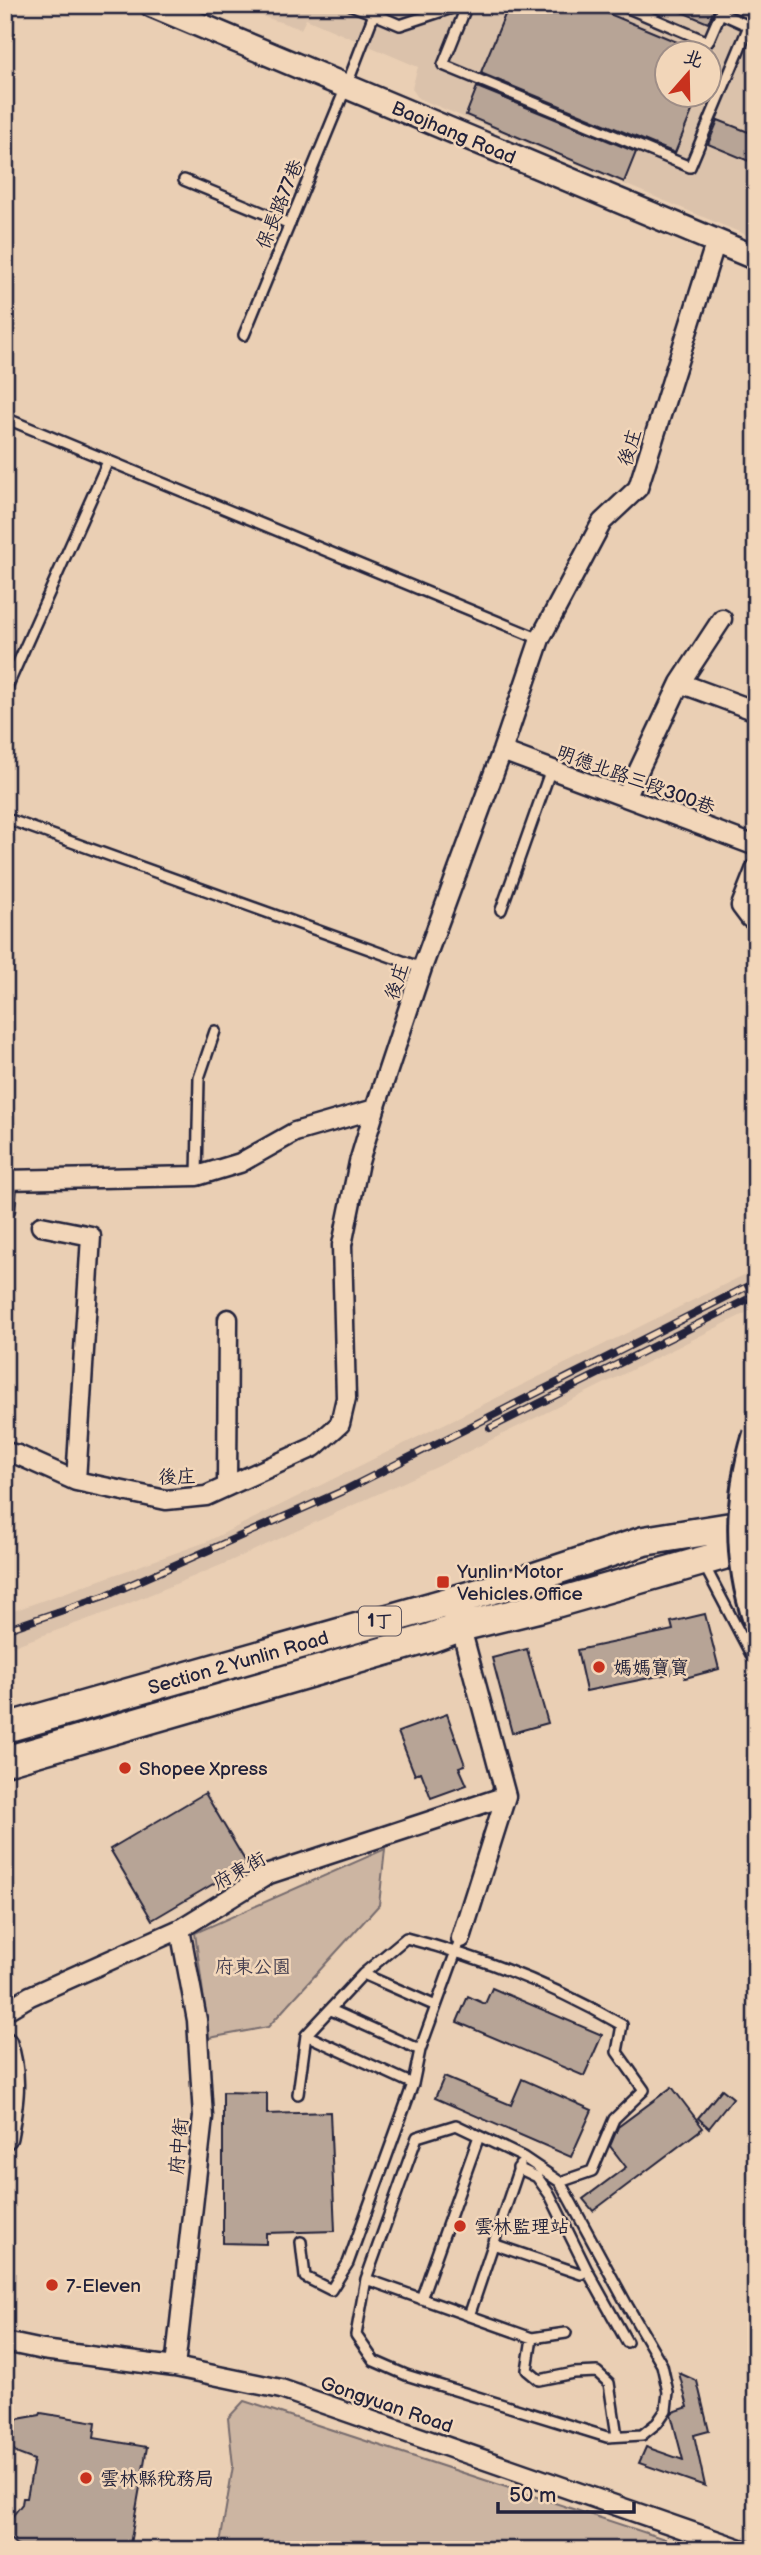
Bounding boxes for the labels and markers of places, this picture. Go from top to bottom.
place label: Yunlin Motor Vehicles Office [456,1561,583,1606]
marker: Yunlin Motor Vehicles Office [435,1574,451,1590]
place label: 媽媽寶寶 [613,1657,689,1680]
marker: 媽媽寶寶 [591,1659,607,1675]
place label: Shopee Xpress [139,1758,268,1781]
marker: Shopee Xpress [117,1760,133,1776]
place label: 雲林監理站 [474,2216,569,2239]
marker: 雲林監理站 [452,2218,468,2234]
place label: 7-Eleven [66,2275,141,2298]
marker: 7-Eleven [44,2277,60,2293]
place label: 雲林縣稅務局 [100,2468,214,2491]
marker: 雲林縣稅務局 [78,2470,94,2486]

